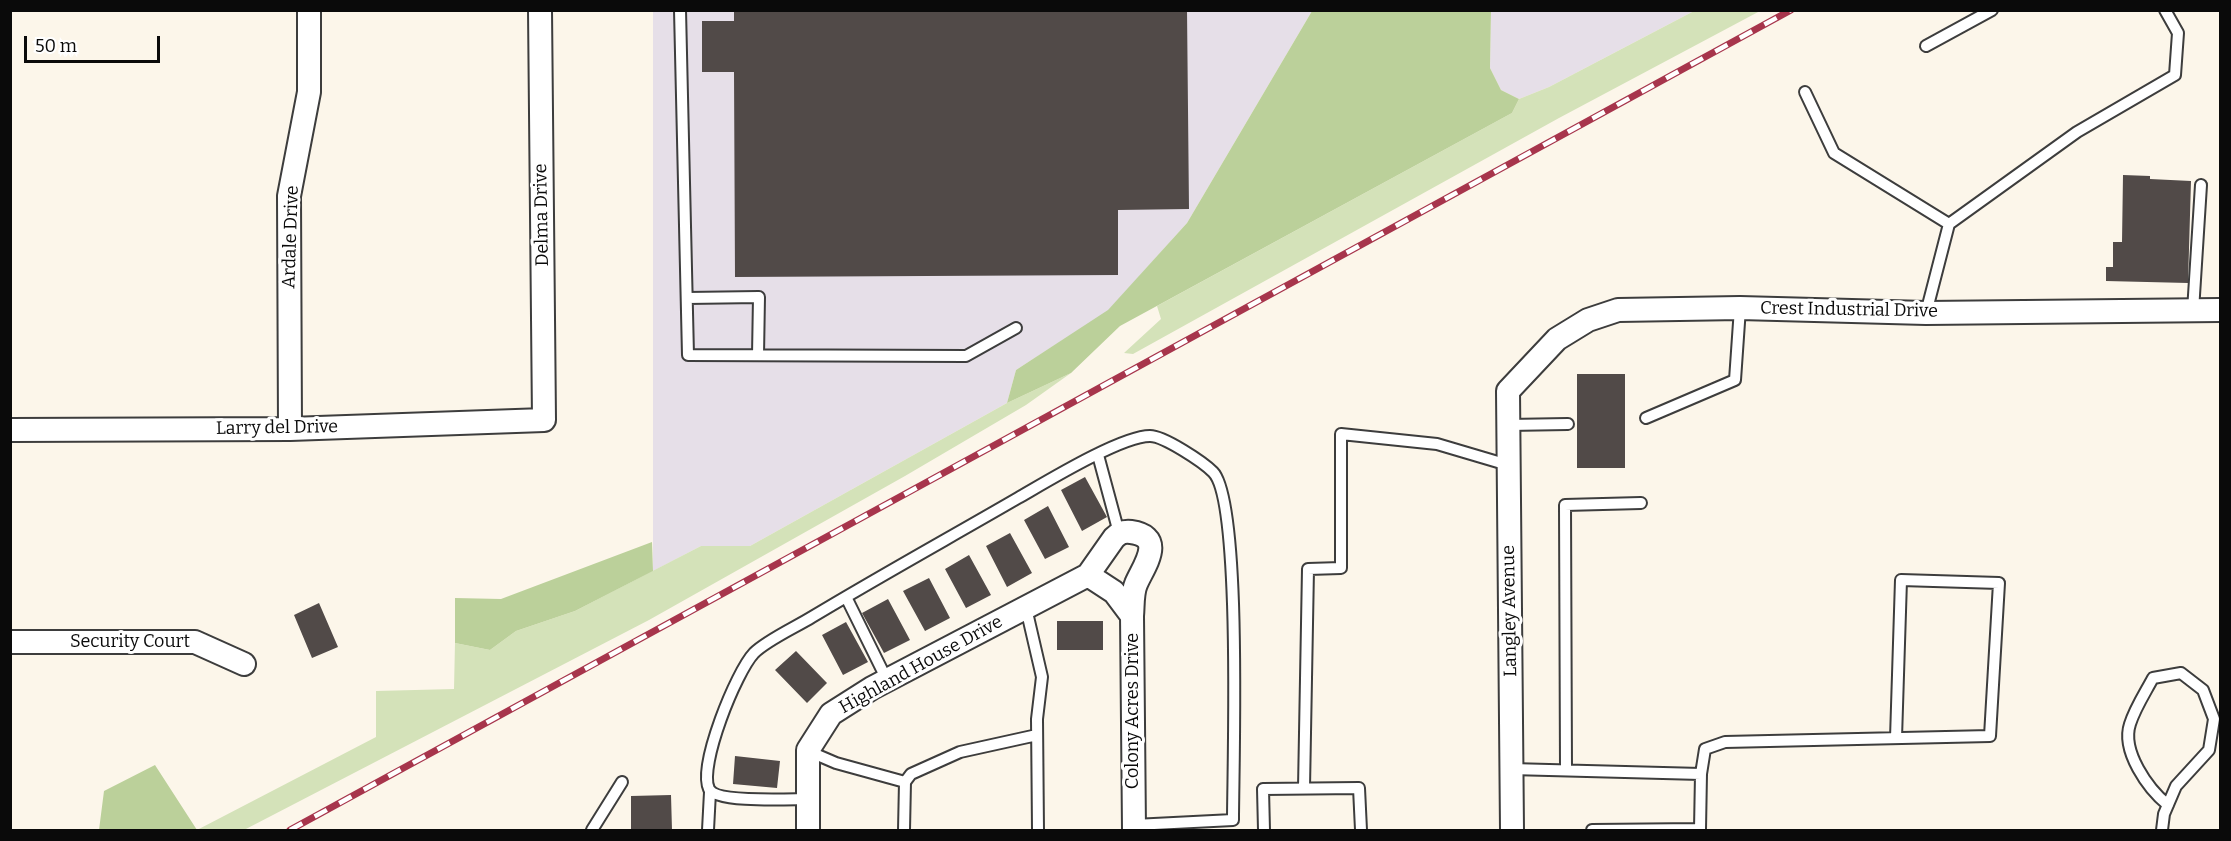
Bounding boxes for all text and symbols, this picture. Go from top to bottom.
scale bar [27,24,164,62]
text: 50 m [35,35,77,57]
street label: Delma Drive [530,163,554,267]
street label: Ardale Drive [278,185,304,289]
street label: Crest Industrial Drive [1760,298,1938,322]
street label: Larry del Drive [216,416,338,440]
street label: Langley Avenue [1498,545,1522,677]
street label: Highland House Drive [836,611,1006,719]
street label: Security Court [70,631,190,653]
street label: Colony Acres Drive [1122,633,1144,789]

